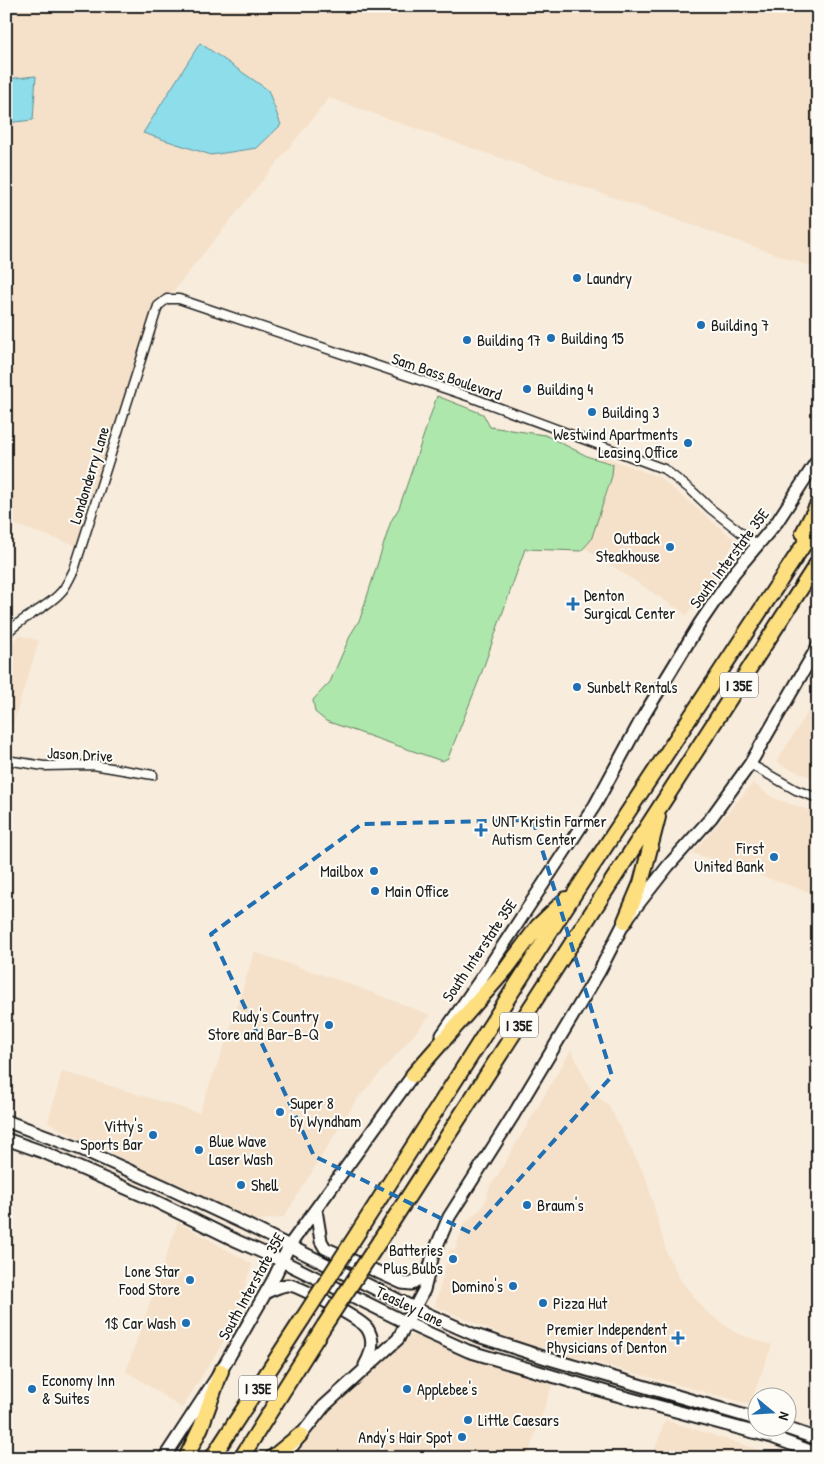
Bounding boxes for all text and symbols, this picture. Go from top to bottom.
place label: Laundry [587,267,632,289]
marker: Laundry [571,272,583,284]
place label: Building 7 [711,314,769,336]
marker: Building 7 [695,319,707,331]
place label: Building 15 [561,327,624,349]
place label: Building 17 [477,329,541,351]
marker: Building 15 [545,332,557,344]
marker: Building 17 [461,334,473,346]
street label: Sam Bass Boulevard [389,347,505,405]
place label: Building 4 [537,378,593,400]
marker: Building 4 [521,383,533,395]
place label: Building 3 [602,401,659,423]
marker: Building 3 [586,406,598,418]
street label: Londonderry Lane [64,423,114,526]
place label: Westwind Apartments Leasing Office [553,423,679,463]
marker: Westwind Apartments Leasing Office [682,437,694,449]
street label: South Interstate 35E [684,504,774,612]
place label: Outback Steakhouse [596,527,661,567]
marker: Outback Steakhouse [664,541,676,553]
place label: Denton Surgical Center [584,584,675,624]
marker: Denton Surgical Center [566,597,580,611]
road number: I 35E [720,672,758,698]
place label: Sunbelt Rentals [587,676,677,698]
marker: Sunbelt Rentals [571,681,583,693]
street label: Jason Drive [47,741,114,767]
place label: UNT Kristin Farmer Autism Center [492,810,607,850]
marker: UNT Kristin Farmer Autism Center [474,823,488,837]
place label: First United Bank [694,837,764,877]
marker: First United Bank [768,851,780,863]
place label: Mailbox [320,860,364,882]
marker: Mailbox [368,865,380,877]
place label: Main Office [385,880,449,902]
marker: Main Office [369,885,381,897]
street label: South Interstate 35E [436,894,522,1006]
place label: Rudy's Country Store and Bar-B-Q [208,1005,319,1045]
road number: I 35E [500,1012,538,1038]
marker: Rudy's Country Store and Bar-B-Q [323,1019,335,1031]
place label: Super 8 by Wyndham [290,1092,361,1132]
marker: Super 8 by Wyndham [274,1106,286,1118]
place label: Vitty's Sports Bar [80,1115,143,1155]
marker: Vitty's Sports Bar [147,1129,159,1141]
place label: Blue Wave Laser Wash [209,1130,273,1170]
marker: Blue Wave Laser Wash [193,1144,205,1156]
place label: Shell [251,1174,278,1196]
marker: Shell [235,1179,247,1191]
place label: Braum's [537,1194,584,1216]
marker: Braum's [521,1199,533,1211]
street label: South Interstate 35E [212,1228,290,1344]
place label: Batteries Plus Bulbs [383,1239,443,1279]
marker: Batteries Plus Bulbs [447,1253,459,1265]
place label: Lone Star Food Store [118,1260,181,1300]
marker: Lone Star Food Store [184,1274,196,1286]
place label: Domino's [452,1275,503,1297]
street label: Teasley Lane [372,1280,448,1332]
marker: Domino's [507,1280,519,1292]
place label: Pizza Hut [553,1292,608,1314]
marker: Pizza Hut [537,1297,549,1309]
place label: 1$ Car Wash [105,1312,176,1334]
marker: 1$ Car Wash [180,1317,192,1329]
place label: Premier Independent Physicians of Denton [547,1318,667,1358]
marker: Premier Independent Physicians of Denton [671,1331,685,1345]
place label: Economy Inn & Suites [42,1369,115,1409]
road number: I 35E [239,1376,277,1400]
place label: Applebee's [417,1378,477,1400]
marker: Economy Inn & Suites [26,1383,38,1395]
marker: Applebee's [401,1383,413,1395]
north arrow [746,1386,796,1436]
place label: Little Caesars [478,1409,559,1431]
text: N [774,1410,795,1423]
marker: Little Caesars [462,1414,474,1426]
place label: Andy's Hair Spot [358,1426,452,1448]
marker: Andy's Hair Spot [456,1431,468,1443]

